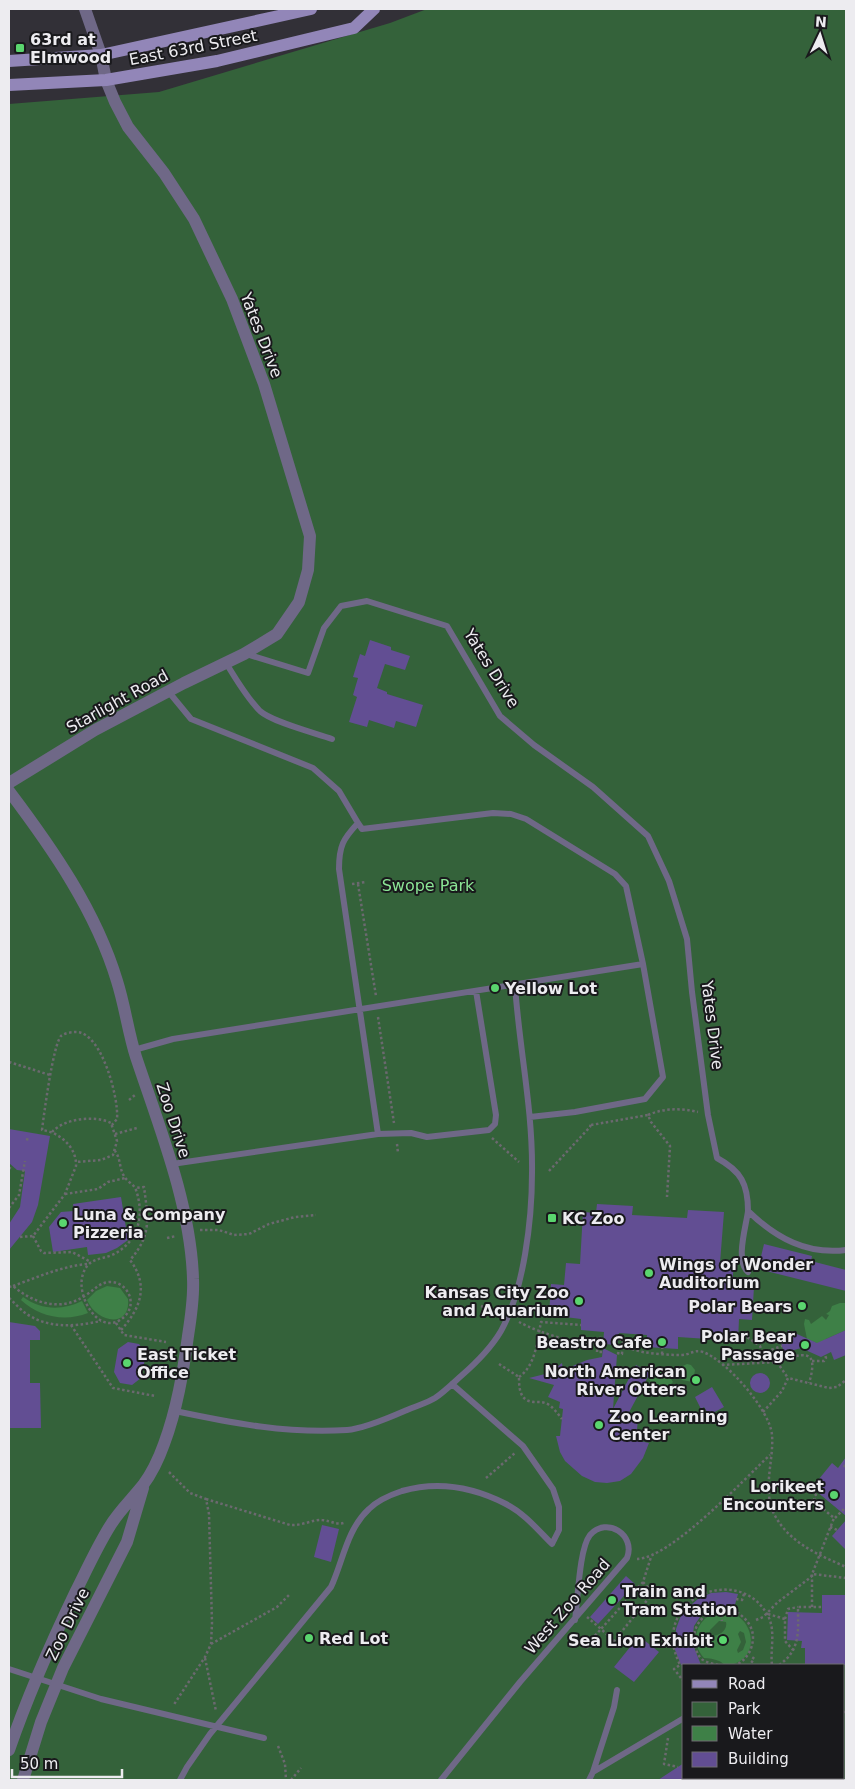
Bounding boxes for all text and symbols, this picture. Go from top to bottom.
north arrow [795,10,845,60]
text: N [815,14,827,30]
street label: East 63rd Street [127,26,259,69]
place label: 63rd at Elmwood [30,30,111,67]
marker: 63rd at Elmwood [14,42,26,54]
street label: Yates Drive [236,289,286,380]
street label: Yates Drive [459,624,523,711]
street label: Starlight Road [63,666,171,737]
park label: Swope Park [382,876,475,895]
street label: Yates Drive [697,978,727,1071]
place label: Yellow Lot [504,979,597,998]
marker: Yellow Lot [489,982,501,994]
street label: Zoo Drive [152,1080,195,1160]
place label: Luna & Company Pizzeria [73,1205,226,1242]
place label: KC Zoo [562,1209,625,1228]
marker: KC Zoo [546,1212,558,1224]
marker: Luna & Company Pizzeria [57,1217,69,1229]
place label: Wings of Wonder Auditorium [659,1255,813,1292]
marker: Wings of Wonder Auditorium [643,1267,655,1279]
place label: Kansas City Zoo and Aquarium [425,1283,569,1320]
marker: Kansas City Zoo and Aquarium [573,1295,585,1307]
place label: Polar Bears [688,1297,792,1316]
marker: Polar Bears [796,1300,808,1312]
place label: Polar Bear Passage [701,1327,795,1364]
place label: Beastro Cafe [536,1333,652,1352]
marker: Beastro Cafe [656,1336,668,1348]
marker: Polar Bear Passage [799,1339,811,1351]
place label: East Ticket Office [137,1345,236,1382]
marker: East Ticket Office [121,1357,133,1369]
place label: North American River Otters [544,1362,686,1399]
marker: North American River Otters [690,1374,702,1386]
place label: Zoo Learning Center [609,1407,728,1444]
marker: Zoo Learning Center [593,1419,605,1431]
place label: Lorikeet Encounters [723,1477,824,1514]
marker: Lorikeet Encounters [828,1489,840,1501]
street label: West Zoo Road [521,1555,614,1658]
place label: Train and Tram Station [622,1582,738,1619]
street label: Zoo Drive [42,1585,93,1664]
marker: Train and Tram Station [606,1594,618,1606]
place label: Red Lot [319,1629,388,1648]
place label: Sea Lion Exhibit [568,1631,713,1650]
marker: Red Lot [303,1632,315,1644]
marker: Sea Lion Exhibit [717,1634,729,1646]
legend [682,1664,845,1779]
text: Road [728,1675,766,1693]
text: Park [728,1700,761,1718]
text: Water [728,1725,773,1743]
scale bar [12,1746,122,1778]
text: Building [728,1750,789,1768]
text: 50 m [20,1755,58,1773]

